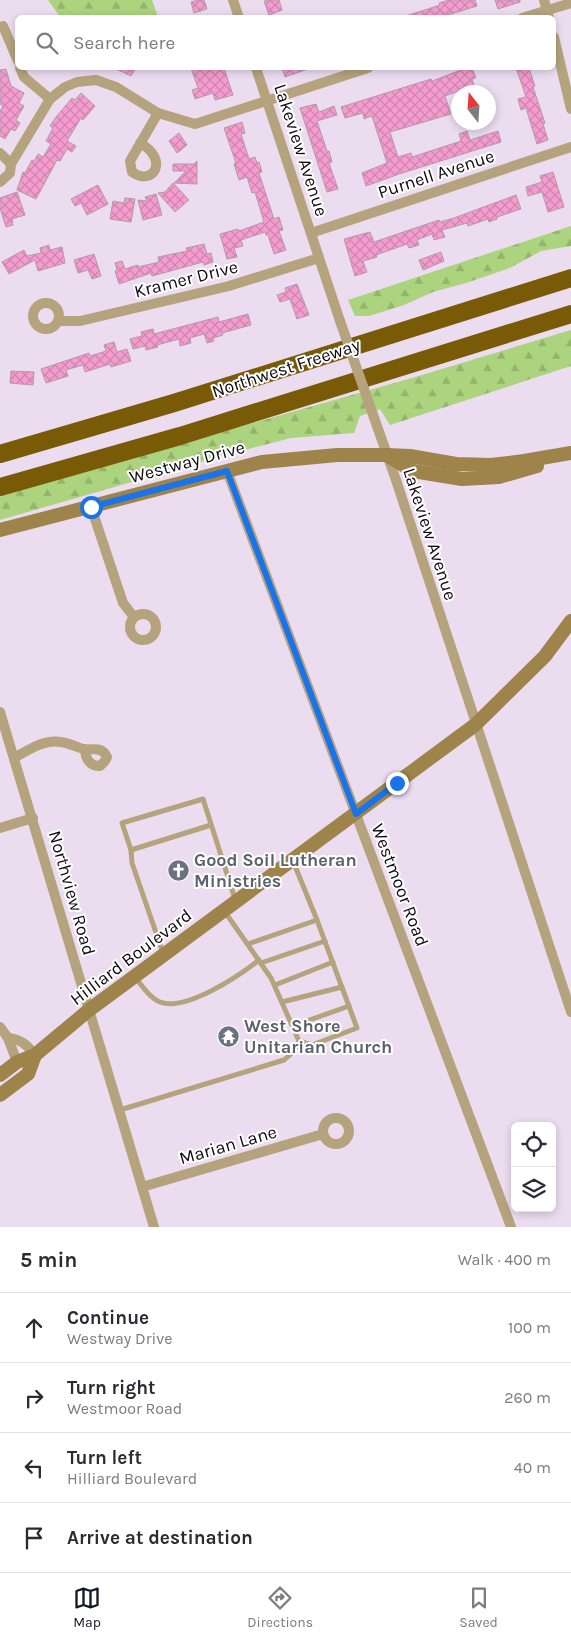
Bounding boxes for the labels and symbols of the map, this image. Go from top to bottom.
street label: Lakeview Avenue [269,81,333,219]
north arrow [451,85,496,130]
street label: Purnell Avenue [375,145,497,203]
street label: Kramer Drive [132,255,240,303]
street label: Northwest Freeway [209,333,364,402]
street label: Westway Drive [127,436,247,488]
street label: Lakeview Avenue [398,465,462,603]
route start [80,496,103,519]
route end [386,772,409,795]
street label: Westmoor Road [366,821,434,949]
street label: Northview Road [44,828,100,958]
place label: Good Soil Lutheran Ministries [194,849,357,892]
church icon: Good Soil Lutheran Ministries [166,858,190,882]
street label: Hilliard Boulevard [66,904,196,1010]
place label: West Shore Unitarian Church [244,1015,392,1058]
temple icon: West Shore Unitarian Church [216,1024,240,1048]
street label: Marian Lane [177,1121,279,1169]

